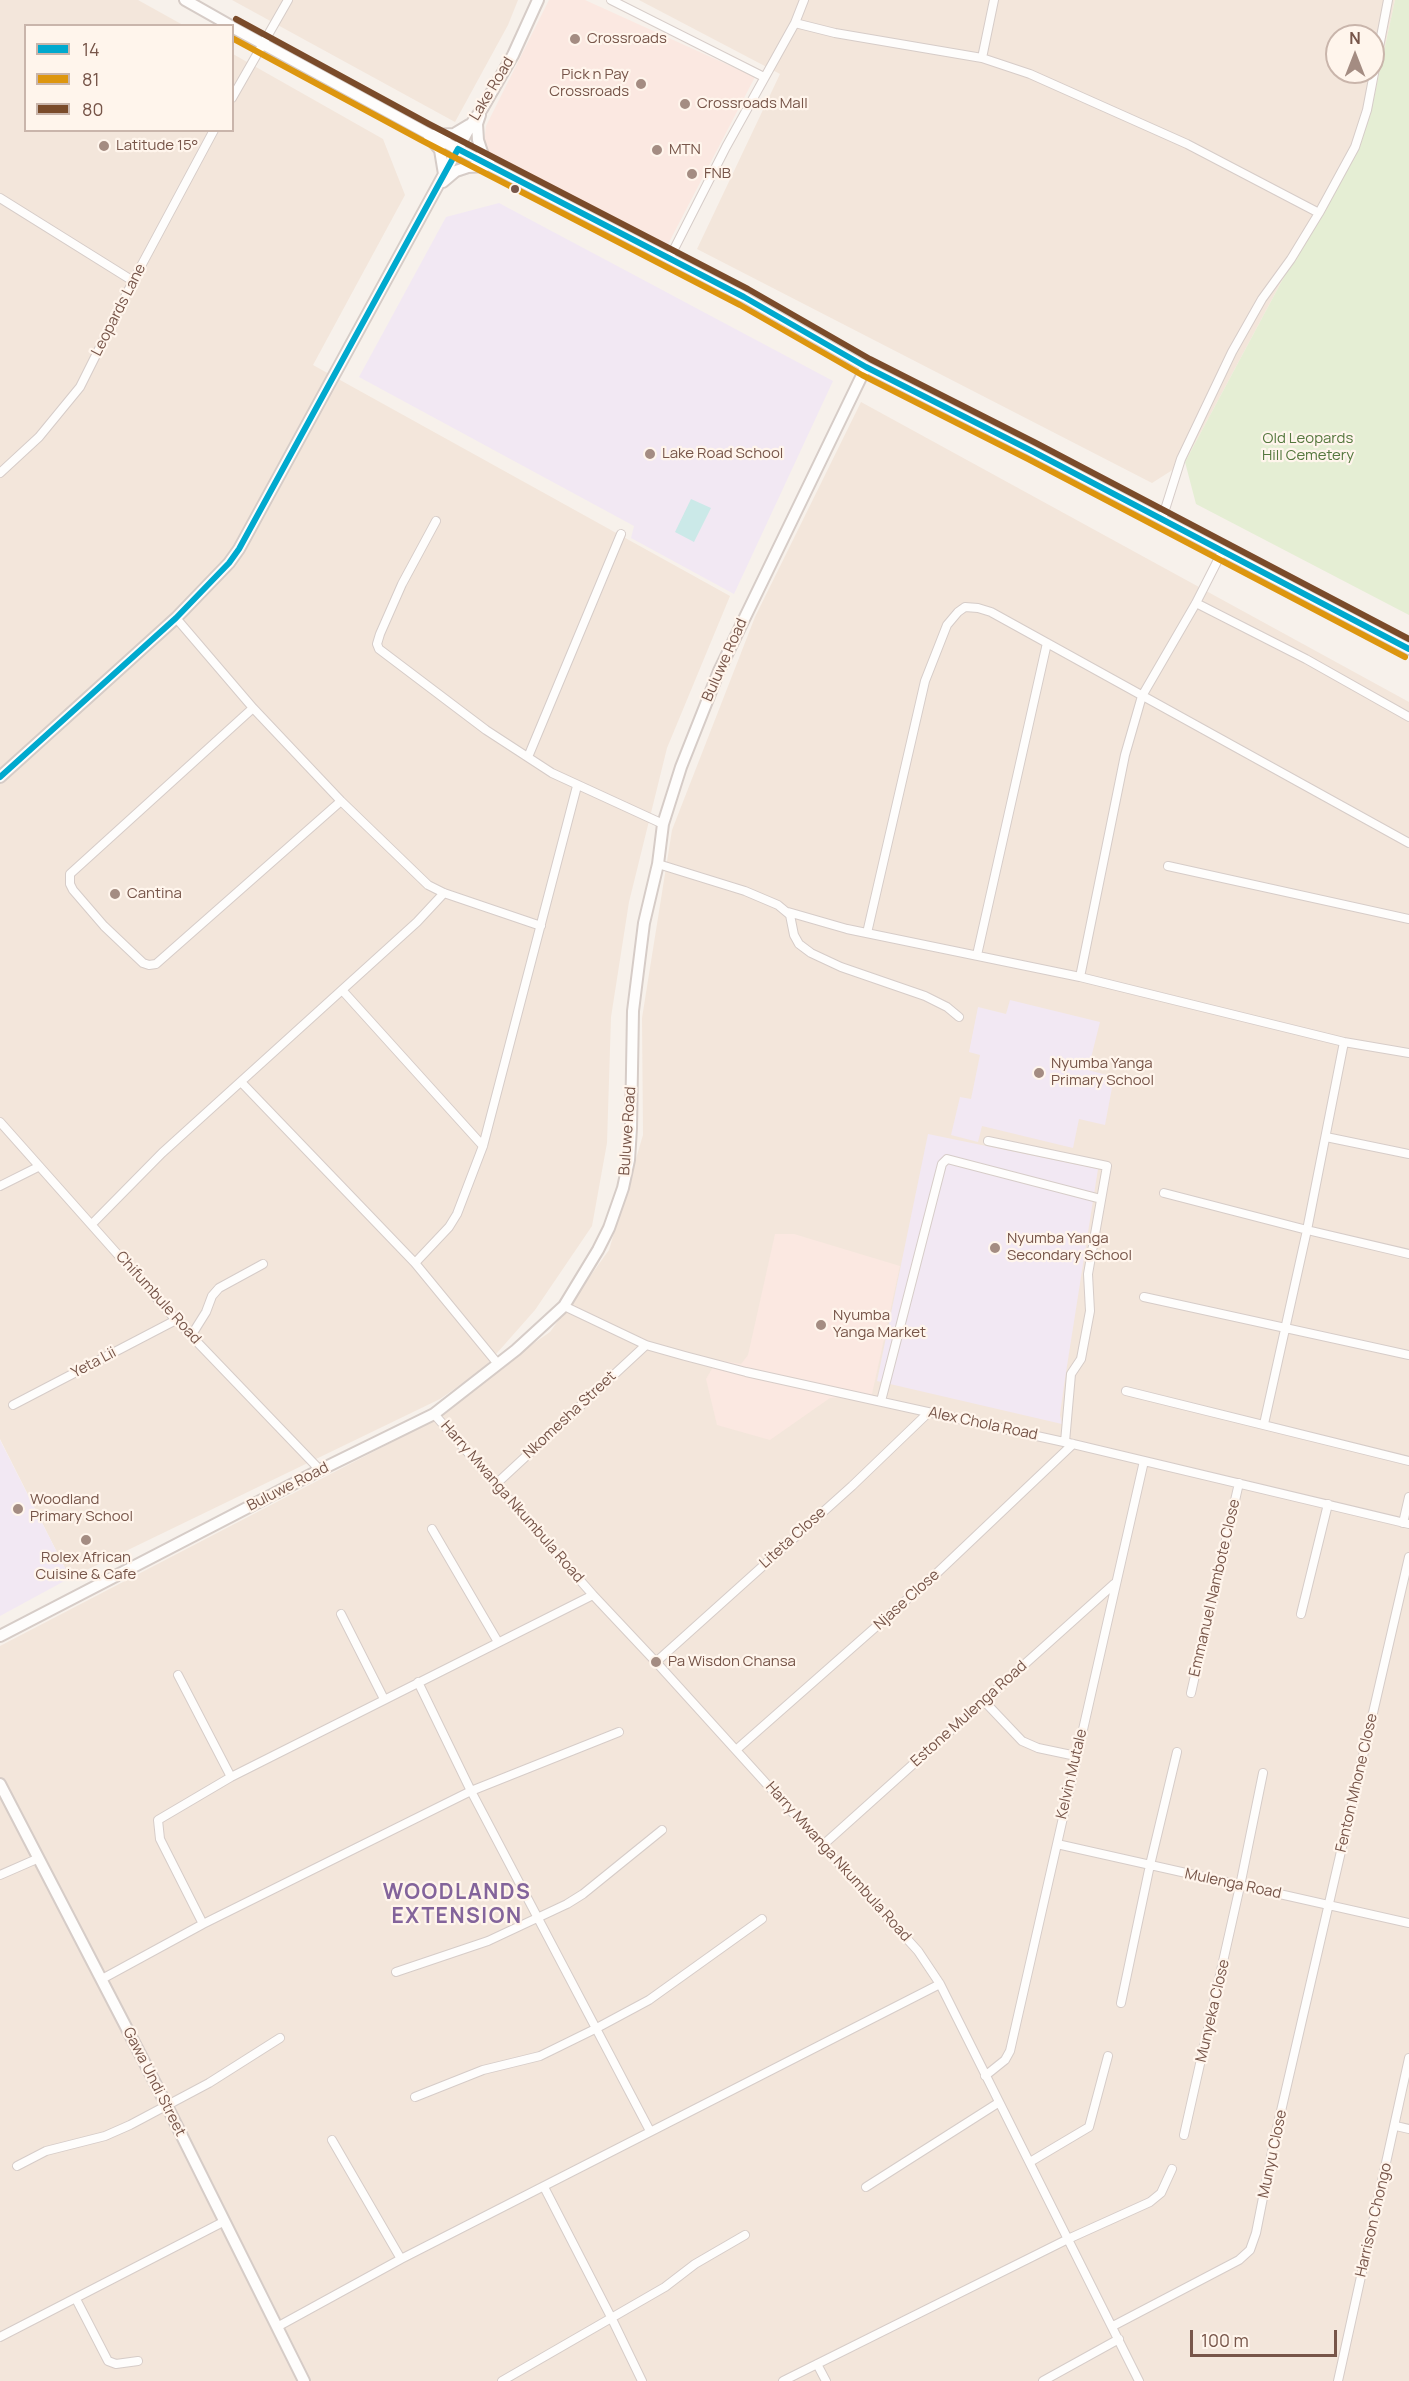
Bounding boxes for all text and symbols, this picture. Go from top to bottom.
legend [24,24,234,132]
north arrow [1325,24,1385,84]
text: N [1349,27,1361,49]
place label: Crossroads [587,30,667,48]
marker: Crossroads [568,32,582,46]
text: 14 [82,37,100,61]
street label: Lake Road [466,54,518,124]
place label: Pick n Pay Crossroads [549,66,629,101]
text: 81 [82,67,99,91]
marker: Pick n Pay Crossroads [634,77,648,91]
place label: Crossroads Mall [697,95,808,113]
text: 80 [82,97,103,121]
marker: Crossroads Mall [678,97,692,111]
place label: Latitude 15° [116,137,198,155]
marker: Latitude 15° [97,139,111,153]
place label: MTN [669,141,701,159]
marker: MTN [650,143,664,157]
place label: FNB [704,165,731,183]
marker: FNB [685,167,699,181]
unlabelled marker [509,183,521,195]
street label: Leopards Lane [88,261,150,359]
park label: Old Leopards Hill Cemetery [1262,430,1354,465]
place label: Lake Road School [662,445,783,463]
marker: Lake Road School [643,447,657,461]
street label: Buluwe Road [699,616,751,704]
place label: Cantina [127,885,182,903]
marker: Cantina [108,887,122,901]
place label: Nyumba Yanga Primary School [1051,1055,1154,1090]
marker: Nyumba Yanga Primary School [1032,1066,1046,1080]
street label: Buluwe Road [616,1086,640,1176]
place label: Nyumba Yanga Secondary School [1007,1230,1132,1265]
marker: Nyumba Yanga Secondary School [988,1241,1002,1255]
street label: Chifumbule Road [112,1248,204,1348]
place label: Nyumba Yanga Market [833,1307,926,1342]
marker: Nyumba Yanga Market [814,1318,828,1332]
street label: Yeta Lii [69,1344,119,1382]
street label: Nkomesha Street [520,1367,620,1463]
street label: Alex Chola Road [927,1404,1039,1444]
street label: Harry Mwanga Nkumbula Road [437,1417,587,1587]
street label: Buluwe Road [244,1459,332,1515]
place label: Woodland Primary School [30,1491,133,1526]
street label: Emmanuel Nambote Close [1186,1497,1244,1679]
marker: Woodland Primary School [11,1502,25,1516]
street label: Liteta Close [756,1504,830,1572]
marker: Rolex African Cuisine & Cafe [79,1533,93,1547]
place label: Rolex African Cuisine & Cafe [36,1549,136,1584]
street label: Njase Close [871,1566,943,1634]
place label: Pa Wisdon Chansa [668,1653,796,1671]
marker: Pa Wisdon Chansa [649,1655,663,1669]
street label: Estone Mulenga Road [907,1657,1031,1771]
street label: Fenton Mhone Close [1332,1712,1382,1854]
street label: Kelvin Mutale [1053,1727,1091,1821]
street label: Harry Mwanga Nkumbula Road [761,1778,915,1946]
street label: Mulenga Road [1183,1865,1283,1903]
district label: WOODLANDS EXTENSION [383,1880,531,1930]
street label: Munyeka Close [1192,1958,1234,2064]
street label: Gawa Undi Street [119,2025,189,2139]
street label: Munyu Close [1255,2108,1291,2200]
street label: Harrison Chongo [1352,2161,1396,2279]
scale bar [1193,2318,1340,2356]
text: 100 m [1201,2328,1249,2352]

